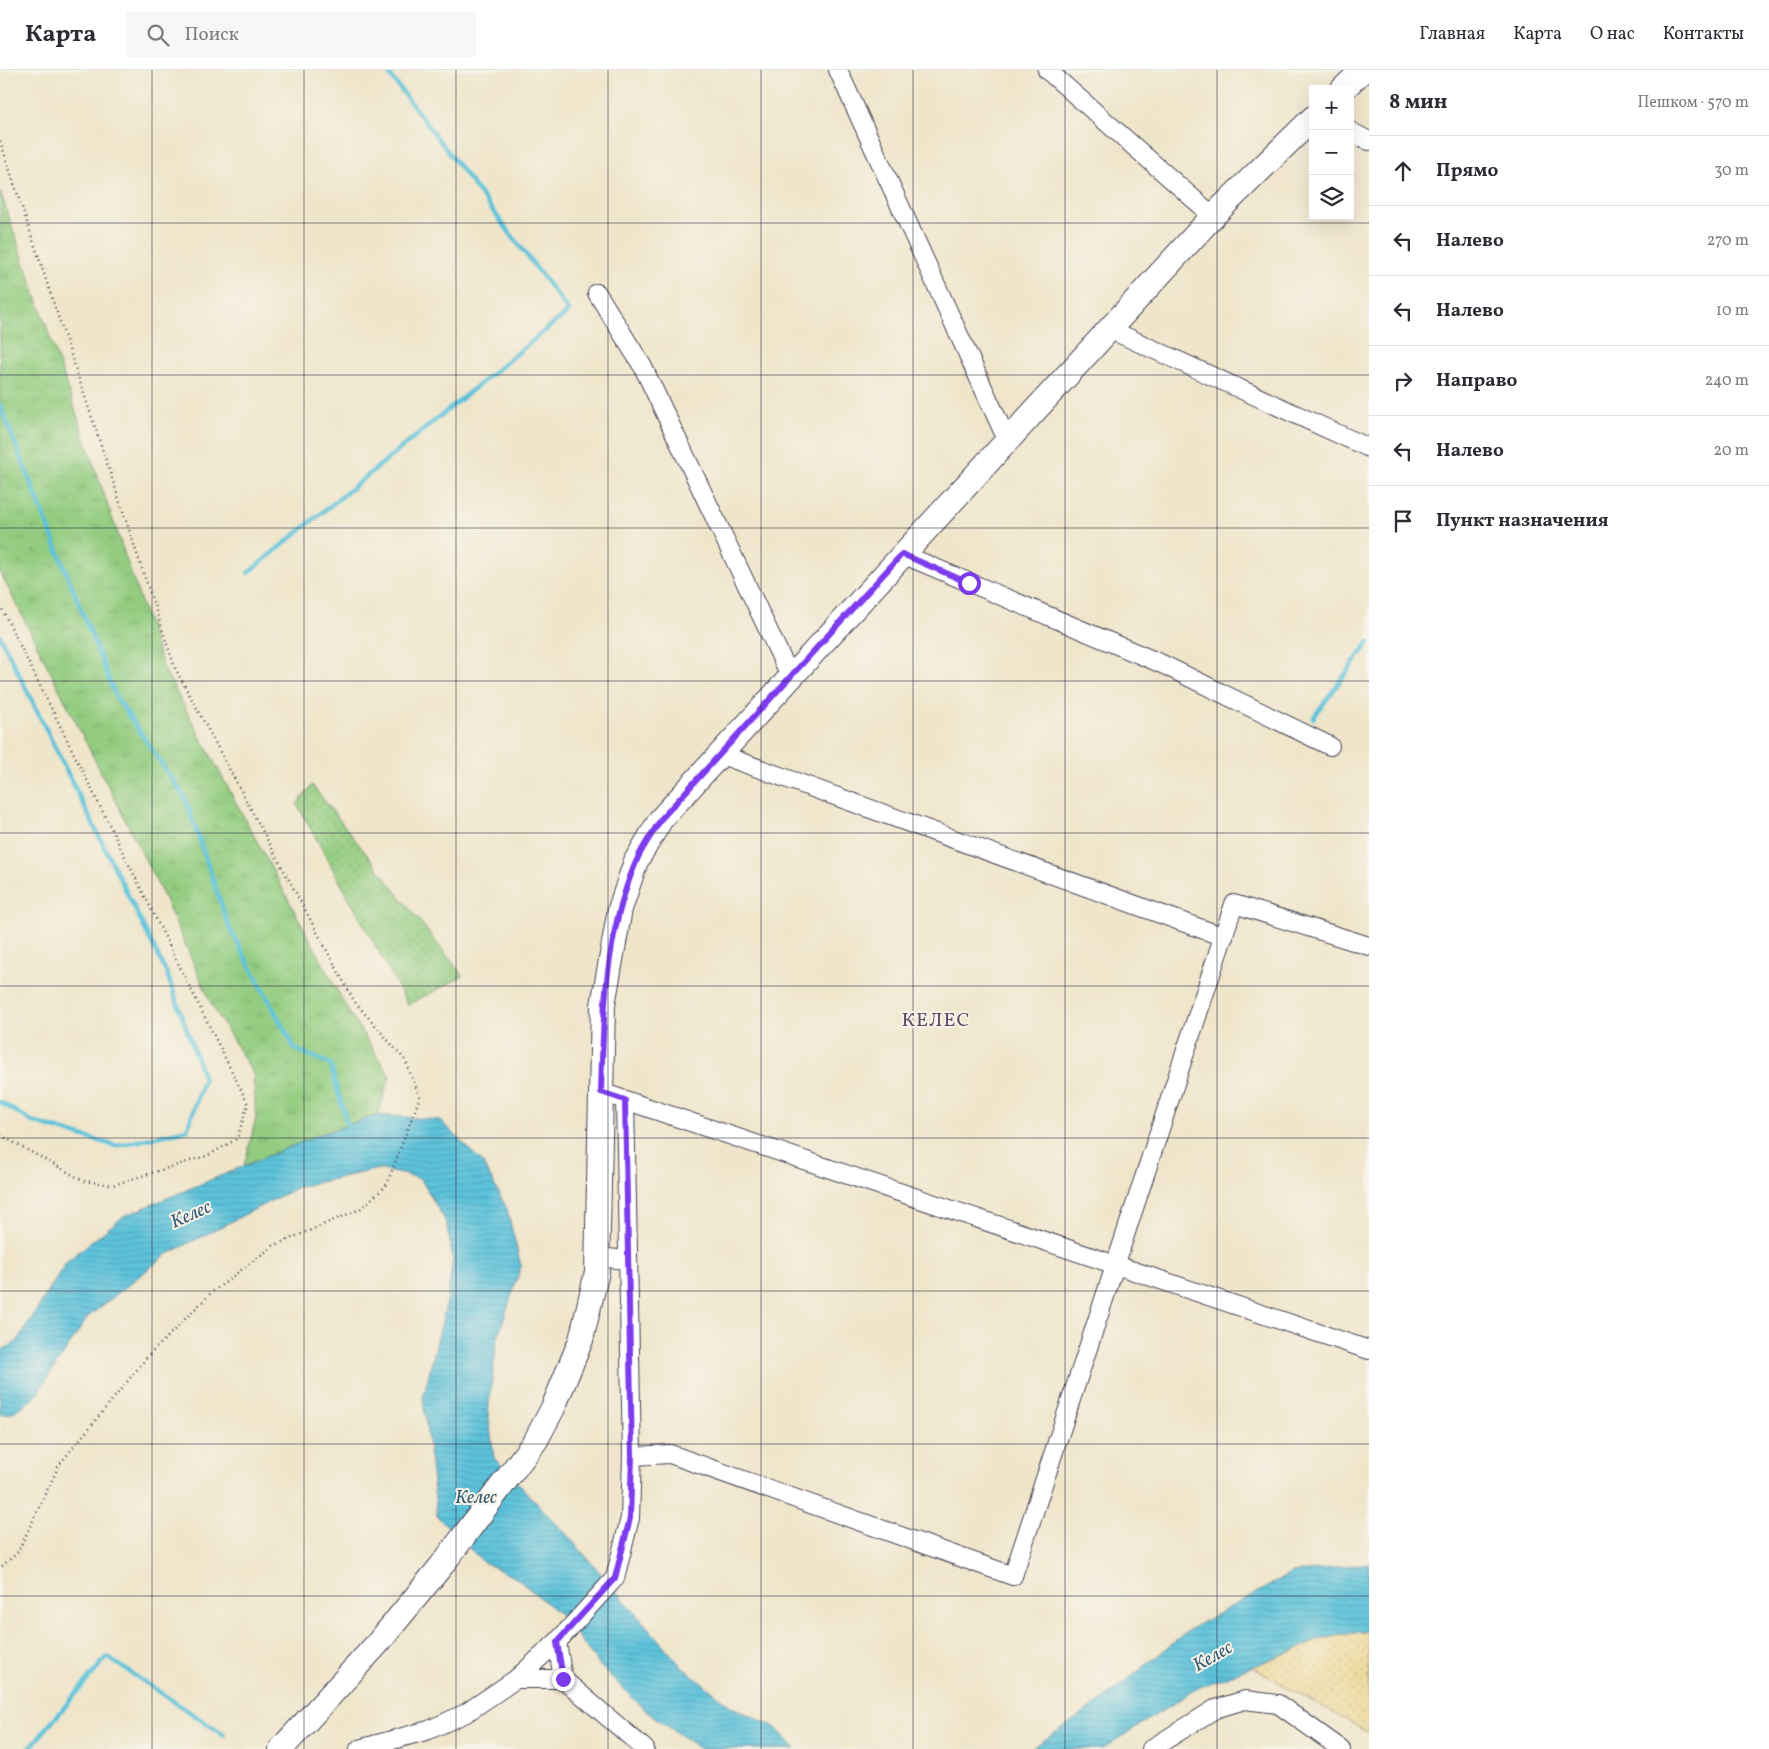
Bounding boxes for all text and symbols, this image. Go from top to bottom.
search box [126,12,476,57]
text: Карта [25,18,96,52]
icon: search [144,21,172,49]
text: Поиск [184,22,239,48]
text: Главная [1419,22,1485,47]
text: Карта [1513,22,1562,47]
text: О нас [1590,22,1635,47]
text: Контакты [1663,22,1744,47]
map controls [1309,85,1354,220]
button: + [1309,85,1354,130]
text: 8 мин [1389,88,1448,117]
text: Пешком · 570 m [1637,92,1749,114]
button: − [1309,130,1354,175]
icon: ahead [1389,157,1417,185]
text: Прямо [1436,158,1498,184]
text: 30 m [1714,160,1749,182]
button: layers [1309,175,1354,220]
icon: left [1389,227,1417,255]
text: Налево [1436,228,1504,254]
text: 270 m [1707,230,1749,252]
icon: left [1389,297,1417,325]
text: Налево [1436,298,1504,324]
text: 10 m [1716,300,1749,322]
icon: right [1389,367,1417,395]
text: Направо [1436,368,1518,394]
text: 240 m [1705,370,1749,392]
icon: left [1389,437,1417,465]
text: Налево [1436,438,1504,464]
text: 20 m [1714,440,1749,462]
icon: arrive [1389,507,1417,535]
text: Пункт назначения [1436,508,1609,534]
route start [958,572,981,595]
district label: КЕЛЕС [901,1007,971,1035]
water label: Келес [166,1195,216,1235]
water label: Келес [455,1485,497,1511]
water label: Келес [1188,1635,1238,1679]
route end [552,1668,575,1691]

